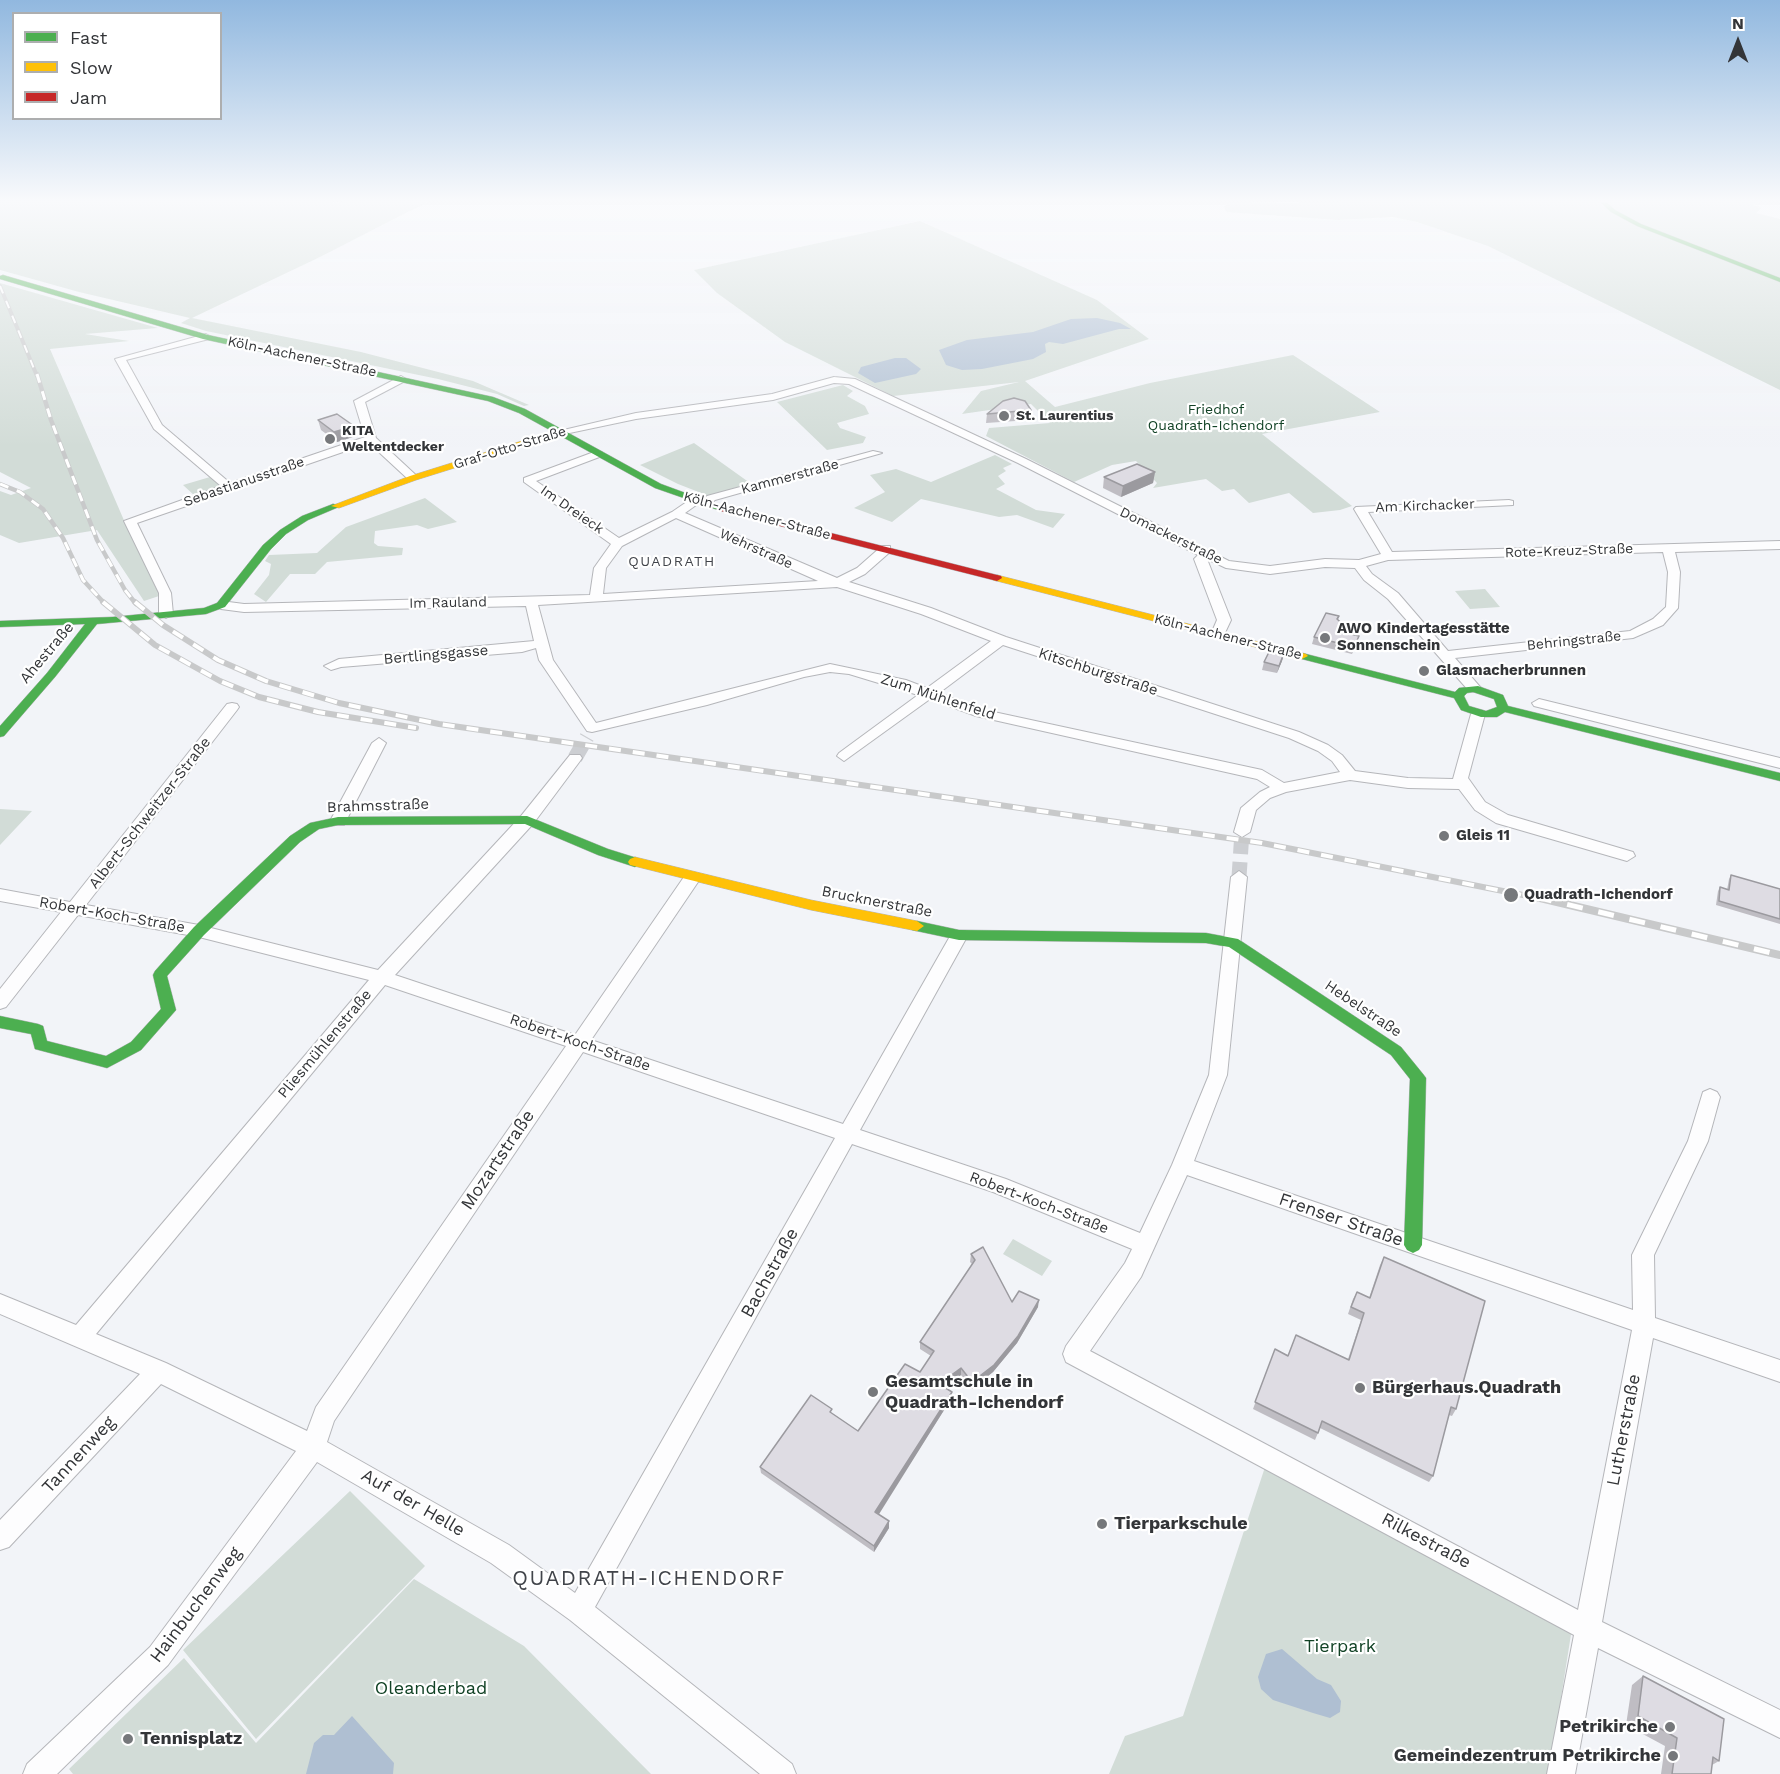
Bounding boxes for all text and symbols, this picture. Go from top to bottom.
legend [12,12,222,120]
north arrow [1708,12,1768,72]
text: N [1732,14,1744,33]
text: Fast [70,27,107,48]
text: Slow [70,57,113,78]
text: Jam [70,87,107,108]
street label: Köln-Aachener-Straße [226,333,378,381]
park label: Friedhof Quadrath-Ichendorf [1148,402,1284,434]
place label: St. Laurentius [1016,408,1113,424]
marker: St. Laurentius [997,409,1011,423]
place label: KITA Weltentdecker [342,423,444,455]
street label: Graf-Otto-Straße [452,423,568,473]
marker: KITA Weltentdecker [323,432,337,446]
street label: Sebastianusstraße [181,453,307,511]
street label: Kammerstraße [739,456,841,498]
street label: Im Dreieck [537,482,607,538]
street label: Köln-Aachener-Straße [682,488,832,544]
street label: Am Kirchacker [1375,496,1475,516]
street label: Domackerstraße [1117,504,1225,568]
street label: Wehrstraße [717,525,795,573]
street label: Rote-Kreuz-Straße [1505,540,1633,562]
district label: QUADRATH [628,554,716,570]
street label: Im Rauland [409,594,487,612]
street label: Köln-Aachener-Straße [1152,610,1304,664]
street label: Ahestraße [16,619,78,687]
place label: AWO Kindertagesstätte Sonnenschein [1337,620,1510,655]
street label: Behringstraße [1526,628,1622,654]
marker: AWO Kindertagesstätte Sonnenschein [1318,631,1332,645]
street label: Bertlingsgasse [383,641,489,669]
street label: Kitschburgstraße [1036,644,1160,700]
place label: Glasmacherbrunnen [1436,662,1586,680]
marker: Glasmacherbrunnen [1417,664,1431,678]
street label: Zum Mühlenfeld [878,670,998,724]
street label: Albert-Schweitzer-Straße [85,734,215,892]
street label: Brahmsstraße [327,795,429,817]
place label: Gleis 11 [1456,827,1510,845]
marker: Gleis 11 [1437,829,1451,843]
street label: Brucknerstraße [820,882,934,922]
marker: Quadrath-Ichendorf [1502,886,1520,904]
place label: Quadrath-Ichendorf [1524,886,1673,904]
street label: Robert-Koch-Straße [38,893,186,937]
street label: Hebelstraße [1321,977,1405,1041]
street label: Pliesmühlenstraße [274,986,376,1102]
street label: Robert-Koch-Straße [507,1010,653,1076]
street label: Mozartstraße [457,1106,539,1214]
street label: Robert-Koch-Straße [967,1168,1111,1238]
street label: Frenser Straße [1276,1189,1406,1251]
street label: Bachstraße [737,1224,803,1322]
place label: Gesamtschule in Quadrath-Ichendorf [885,1371,1064,1414]
street label: Lutherstraße [1603,1372,1645,1488]
place label: Bürgerhaus.Quadrath [1372,1377,1561,1399]
marker: Bürgerhaus.Quadrath [1353,1381,1367,1395]
marker: Gesamtschule in Quadrath-Ichendorf [866,1385,880,1399]
street label: Tannenweg [38,1412,120,1498]
street label: Auf der Helle [357,1465,469,1541]
street label: Rilkestraße [1378,1508,1474,1574]
place label: Tierparkschule [1114,1513,1248,1535]
marker: Tierparkschule [1095,1517,1109,1531]
street label: Hainbuchenweg [146,1543,246,1667]
district label: QUADRATH-ICHENDORF [512,1566,786,1592]
park label: Tierpark [1304,1636,1376,1658]
park label: Oleanderbad [375,1678,487,1700]
place label: Petrikirche [1559,1716,1658,1738]
marker: Petrikirche [1663,1720,1677,1734]
place label: Tennisplatz [140,1728,242,1750]
marker: Tennisplatz [121,1732,135,1746]
place label: Gemeindezentrum Petrikirche [1394,1745,1661,1767]
marker: Gemeindezentrum Petrikirche [1666,1749,1680,1763]

